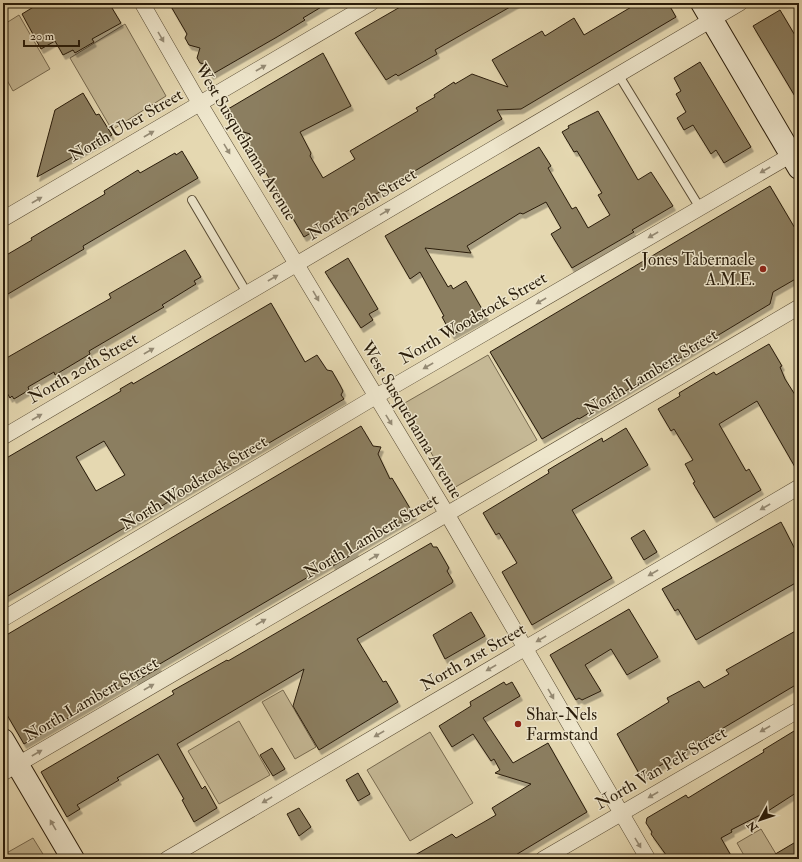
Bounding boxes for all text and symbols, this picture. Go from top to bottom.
scale bar [24,22,79,48]
text: 20 m [30,29,55,44]
one-way arrow [158,31,165,43]
street label: West Susquehanna Avenue [190,59,301,224]
one-way arrow [256,64,266,72]
street label: North Uber Street [65,84,187,166]
one-way arrow [143,130,155,137]
one-way arrow [224,143,231,155]
street label: North 20th Street [304,163,421,245]
one-way arrow [759,166,771,173]
one-way arrow [31,196,43,203]
one-way arrow [379,209,391,216]
one-way arrow [647,232,659,239]
place label: Jones Tabernacle A.M.E. [640,249,755,290]
marker: Jones Tabernacle A.M.E. [758,264,768,274]
street label: North Woodstock Street [395,267,551,369]
one-way arrow [267,275,279,282]
one-way arrow [312,290,319,302]
one-way arrow [535,297,547,304]
street label: North Lambert Street [581,324,722,420]
street label: North 20th Street [24,328,142,408]
street label: West Susquehanna Avenue [356,337,467,502]
one-way arrow [143,348,155,355]
one-way arrow [422,363,434,370]
one-way arrow [31,414,43,421]
one-way arrow [386,414,393,426]
street label: North Woodstock Street [117,431,271,535]
street label: North Lambert Street [300,489,442,583]
one-way arrow [759,503,771,510]
one-way arrow [368,553,380,560]
one-way arrow [647,569,659,576]
street label: North 21st Street [417,618,530,696]
one-way arrow [256,619,267,626]
one-way arrow [535,635,547,642]
street label: North Lambert Street [20,652,162,746]
one-way arrow [485,665,497,672]
one-way arrow [143,684,155,691]
one-way arrow [548,688,555,700]
place label: Shar-Nels Farmstand [526,704,599,745]
marker: Shar-Nels Farmstand [513,719,523,729]
street label: North Van Pelt Street [592,722,731,814]
one-way arrow [759,726,771,733]
one-way arrow [373,731,385,738]
one-way arrow [31,749,43,756]
one-way arrow [647,791,659,798]
one-way arrow [261,797,273,804]
north arrow [740,800,780,840]
text: N [744,817,762,835]
one-way arrow [50,819,57,831]
one-way arrow [634,838,642,848]

